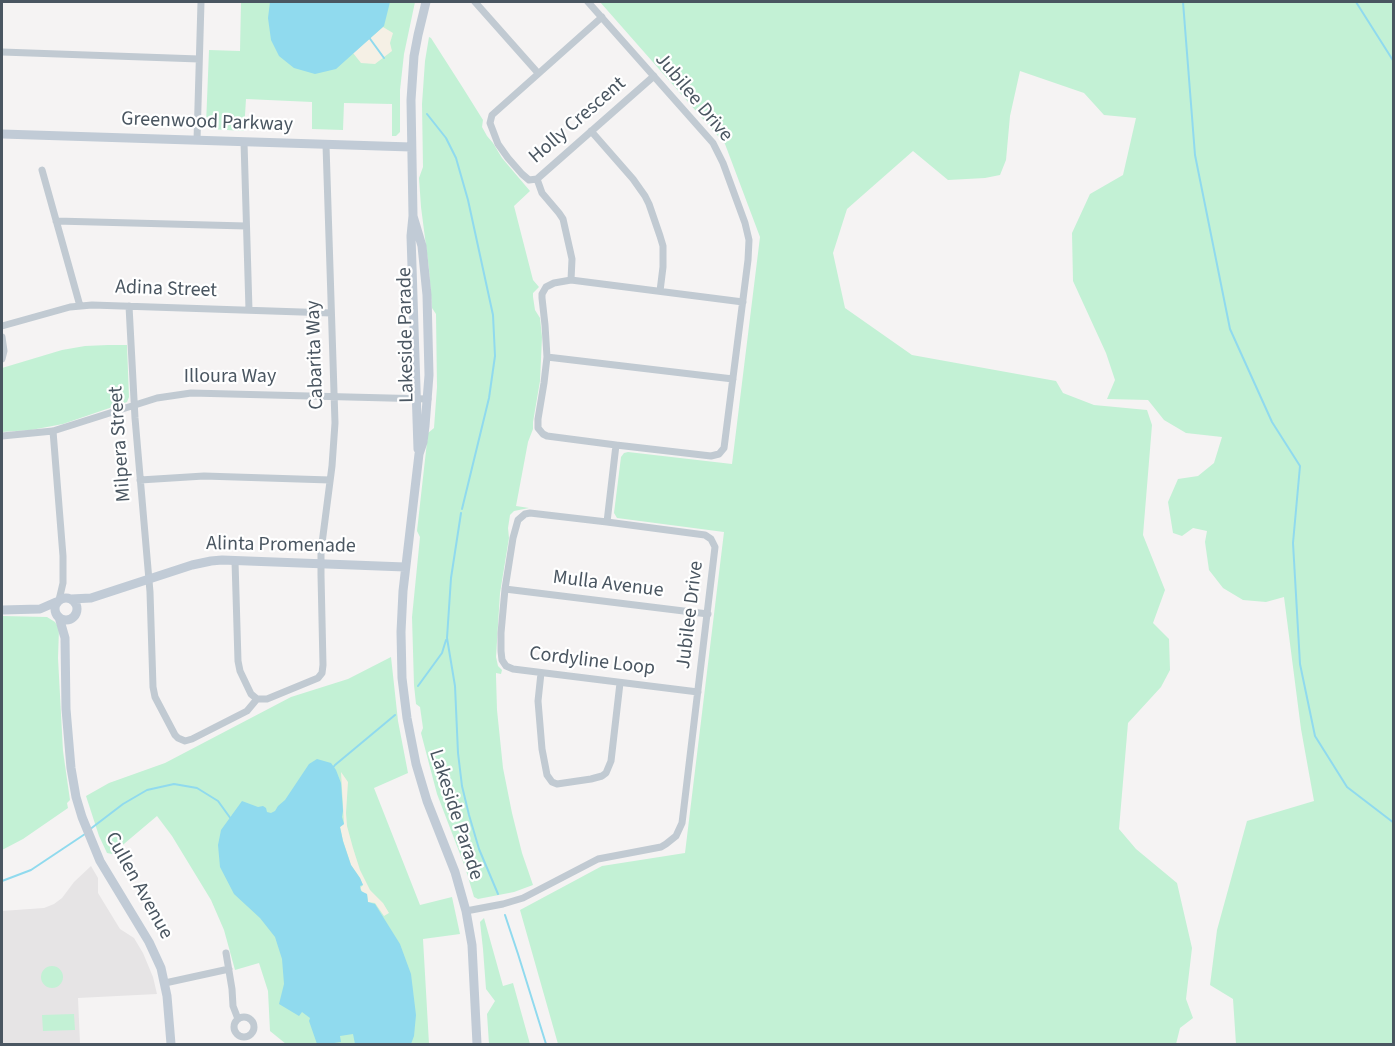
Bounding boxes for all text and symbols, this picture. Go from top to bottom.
street label: Jubilee Drive [649,49,737,147]
street label: Holly Crescent [525,73,631,169]
street label: Greenwood Parkway [121,108,293,138]
street label: Lakeside Parade [394,267,420,403]
street label: Adina Street [115,276,217,304]
street label: Cabarita Way [302,300,330,410]
street label: Illoura Way [184,366,276,390]
street label: Milpera Street [105,385,137,503]
street label: Alinta Promenade [206,533,356,559]
street label: Jubilee Drive [672,560,710,670]
street label: Mulla Avenue [551,566,665,604]
street label: Cordyline Loop [528,642,656,682]
street label: Lakeside Parade [423,747,487,883]
street label: Cullen Avenue [99,828,177,944]

